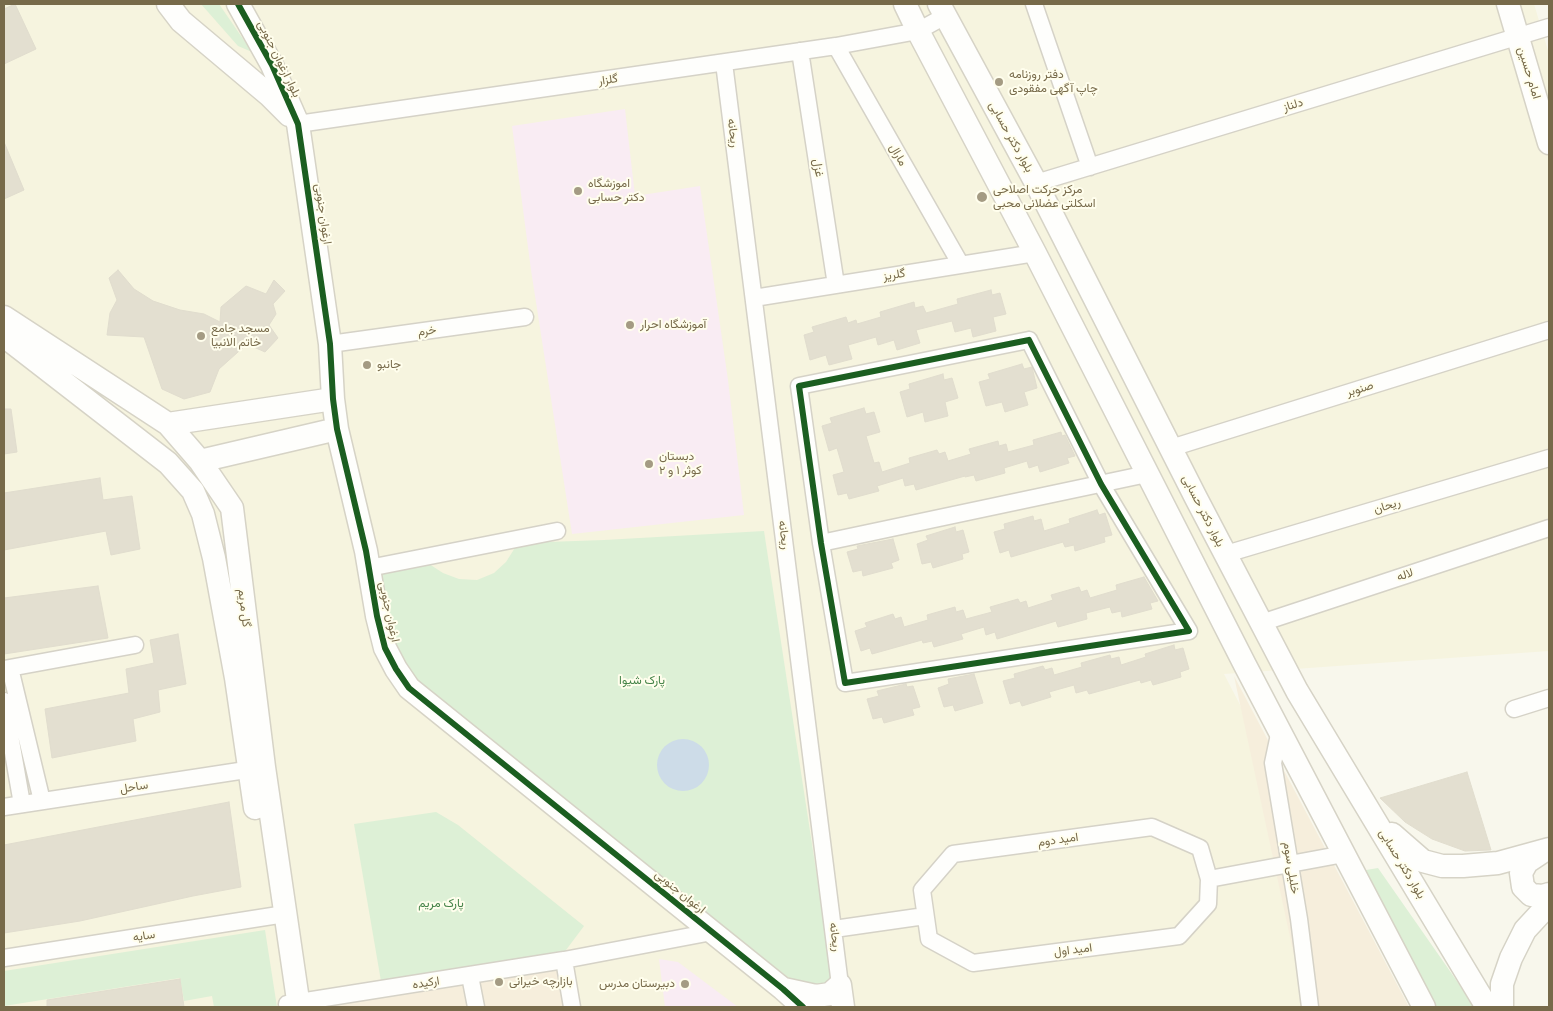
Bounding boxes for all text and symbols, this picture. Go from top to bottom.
street label: بلوار ارغوان جنوبی [254,18,304,100]
street label: امام حسین [1514,45,1544,101]
place label: دفتر روزنامه چاپ آگهی مفقودی [1009,68,1098,96]
street label: گلزار [597,71,619,89]
marker: دفتر روزنامه چاپ آگهی مفقودی [993,76,1005,88]
street label: دلناز [1281,95,1305,115]
street label: بلوار دکتر حسابی [986,99,1036,175]
street label: ریحانه [724,118,742,148]
street label: مارال [886,141,910,169]
street label: غزل [809,158,827,178]
place label: اموزشگاه دکتر حسابی [588,177,644,205]
street label: ارغوان جنوبی [312,183,334,245]
place label: مرکز حرکت اصلاحی اسکلتی عضلانی محبی [993,183,1096,211]
marker: اموزشگاه دکتر حسابی [572,185,584,197]
marker: مرکز حرکت اصلاحی اسکلتی عضلانی محبی [975,190,989,204]
street label: گلریز [882,266,906,284]
place label: آموزشگاه احرار [640,318,706,332]
marker: آموزشگاه احرار [624,319,636,331]
place label: مسجد جامع خاتم الانبیا [211,322,270,350]
street label: خرم [417,323,437,339]
marker: مسجد جامع خاتم الانبیا [195,330,207,342]
place label: جانبو [377,358,401,372]
marker: جانبو [361,359,373,371]
street label: صنوبر [1345,378,1375,400]
place label: دبستان کوثر ۱ و ۲ [659,450,702,478]
marker: دبستان کوثر ۱ و ۲ [643,458,655,470]
street label: بلوار دکتر حسابی [1179,473,1227,549]
street label: ریحان [1372,495,1402,517]
street label: ریحانه [775,520,793,550]
street label: لاله [1395,566,1415,584]
street label: ارغوان جنوبی [376,581,402,643]
street label: گل مریم [235,588,253,628]
park label: پارک شیوا [619,674,665,688]
street label: ساحل [119,778,149,796]
street label: بلوار دکتر حسابی [1376,826,1428,902]
street label: امید دوم [1037,830,1079,850]
street label: خلیلی سوم [1280,841,1302,895]
street label: ارغوان جنوبی [652,867,708,917]
park label: پارک مریم [418,897,464,911]
street label: ریحانه [826,922,844,952]
street label: سایه [132,927,156,945]
street label: امید اول [1053,941,1093,959]
street label: ارکیده [411,974,441,992]
place label: بازارچه خیرانی [509,975,573,989]
marker: بازارچه خیرانی [493,976,505,988]
place label: دبیرستان مدرس [599,977,675,991]
marker: دبیرستان مدرس [679,978,691,990]

